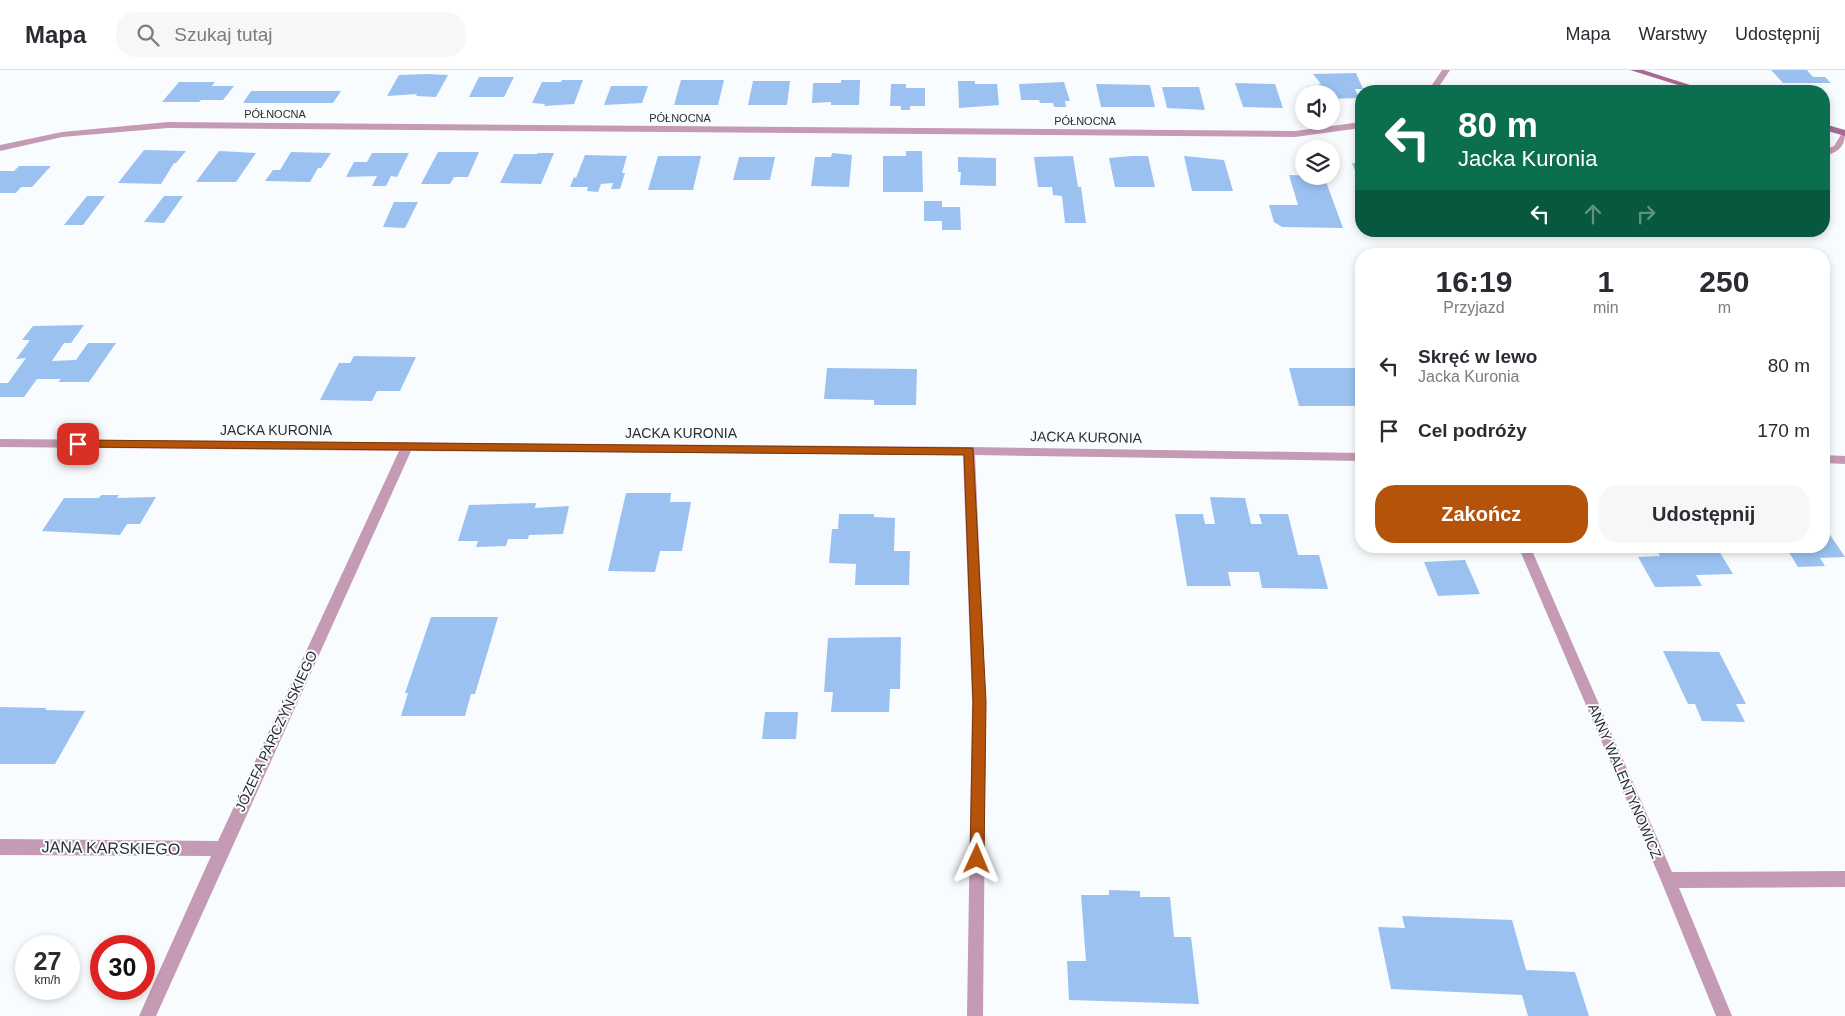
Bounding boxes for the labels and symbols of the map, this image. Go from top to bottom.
street label: PÓŁNOCNA [244,108,307,120]
street label: PÓŁNOCNA [649,112,712,124]
street label: PÓŁNOCNA [1054,115,1117,127]
street label: JACKA KURONIA [220,422,333,438]
pin [57,423,99,465]
street label: JACKA KURONIA [625,425,738,441]
street label: JACKA KURONIA [1030,428,1143,446]
street label: JÓZEFA PARCZYŃSKIEGO [232,648,320,814]
street label: ANNY WALENTYNOWICZ [1585,701,1665,861]
position arrow [950,832,1002,884]
street label: JANA KARSKIEGO [42,838,180,858]
speed limit sign: 30 [90,935,155,1000]

